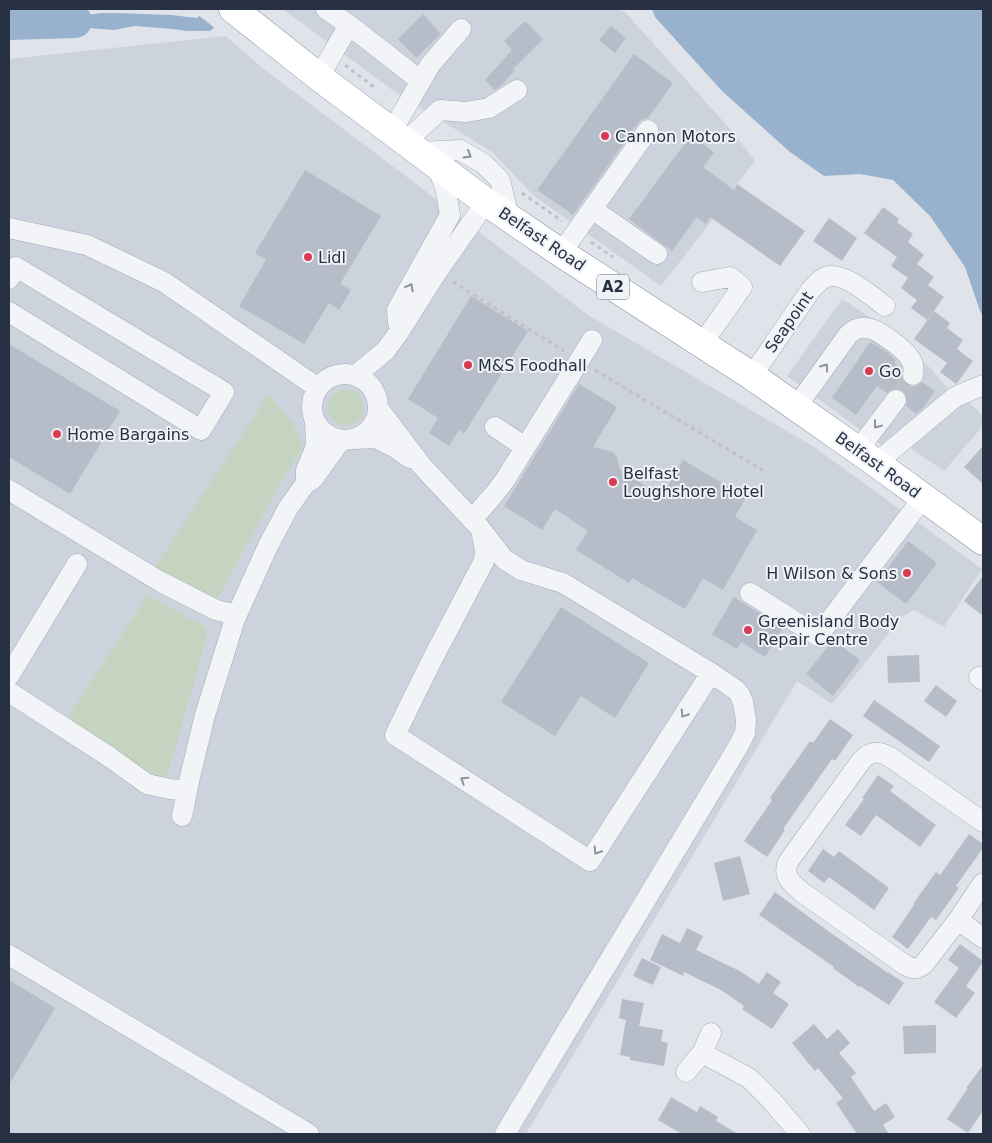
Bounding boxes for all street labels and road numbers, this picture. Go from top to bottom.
street label: Belfast Road [495,203,589,275]
road number: A2 [597,274,629,300]
street label: Seapoint [761,288,817,356]
street label: Belfast Road [832,428,924,502]

